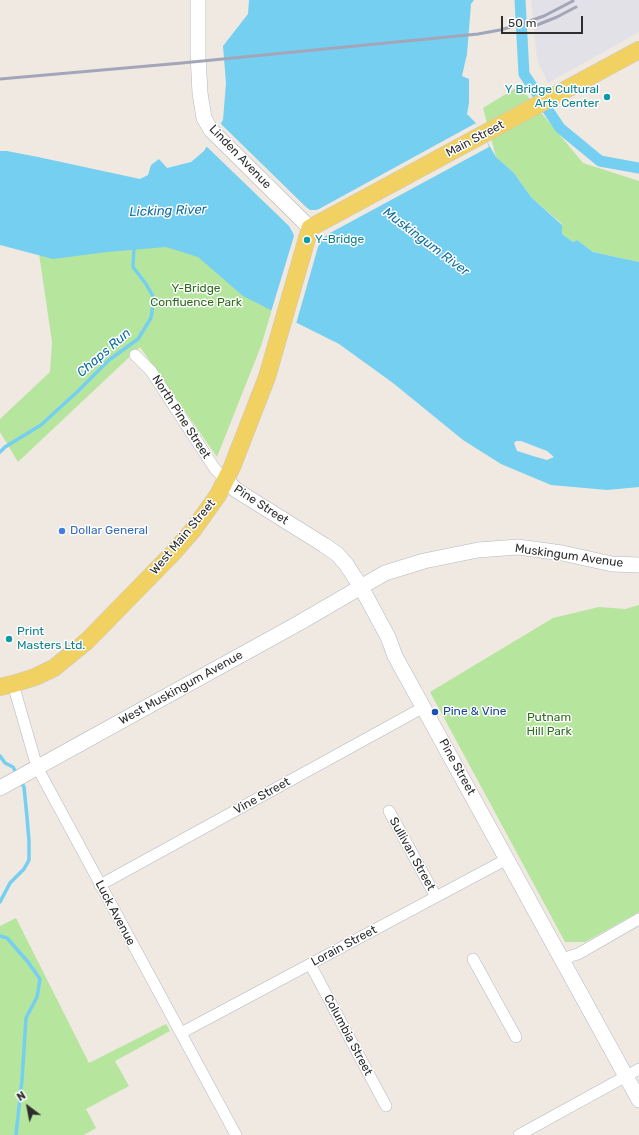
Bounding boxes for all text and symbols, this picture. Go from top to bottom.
scale bar [503,8,585,34]
text: 50 m [508,16,536,30]
place label: Y Bridge Cultural Arts Center [505,83,599,111]
marker: Y Bridge Cultural Arts Center [602,92,612,102]
street label: Main Street [443,118,507,160]
street label: Linden Avenue [206,122,274,192]
water label: Licking River [129,202,207,220]
water label: Muskingum River [380,205,472,279]
place label: Y-Bridge [315,233,364,247]
marker: Y-Bridge [302,235,312,245]
park label: Y-Bridge Confluence Park [150,282,242,310]
water label: Chaps Run [74,325,134,381]
street label: North Pine Street [149,372,213,462]
street label: Pine Street [231,482,291,528]
street label: West Main Street [147,496,219,578]
place label: Dollar General [70,524,148,538]
marker: Dollar General [57,526,67,536]
street label: Muskingum Avenue [514,541,624,571]
place label: Print Masters Ltd. [17,625,85,653]
marker: Print Masters Ltd. [4,634,14,644]
street label: West Muskingum Avenue [117,648,245,728]
place label: Pine & Vine [443,705,507,719]
marker: Pine & Vine [430,707,440,717]
park label: Putnam Hill Park [526,711,572,739]
street label: Pine Street [436,736,478,798]
street label: Vine Street [231,775,293,817]
street label: Sullivan Street [386,815,438,893]
street label: Luck Avenue [92,878,138,948]
street label: Lorain Street [309,923,379,969]
street label: Columbia Street [321,992,375,1078]
north arrow [8,1087,48,1127]
text: N [15,1089,28,1104]

